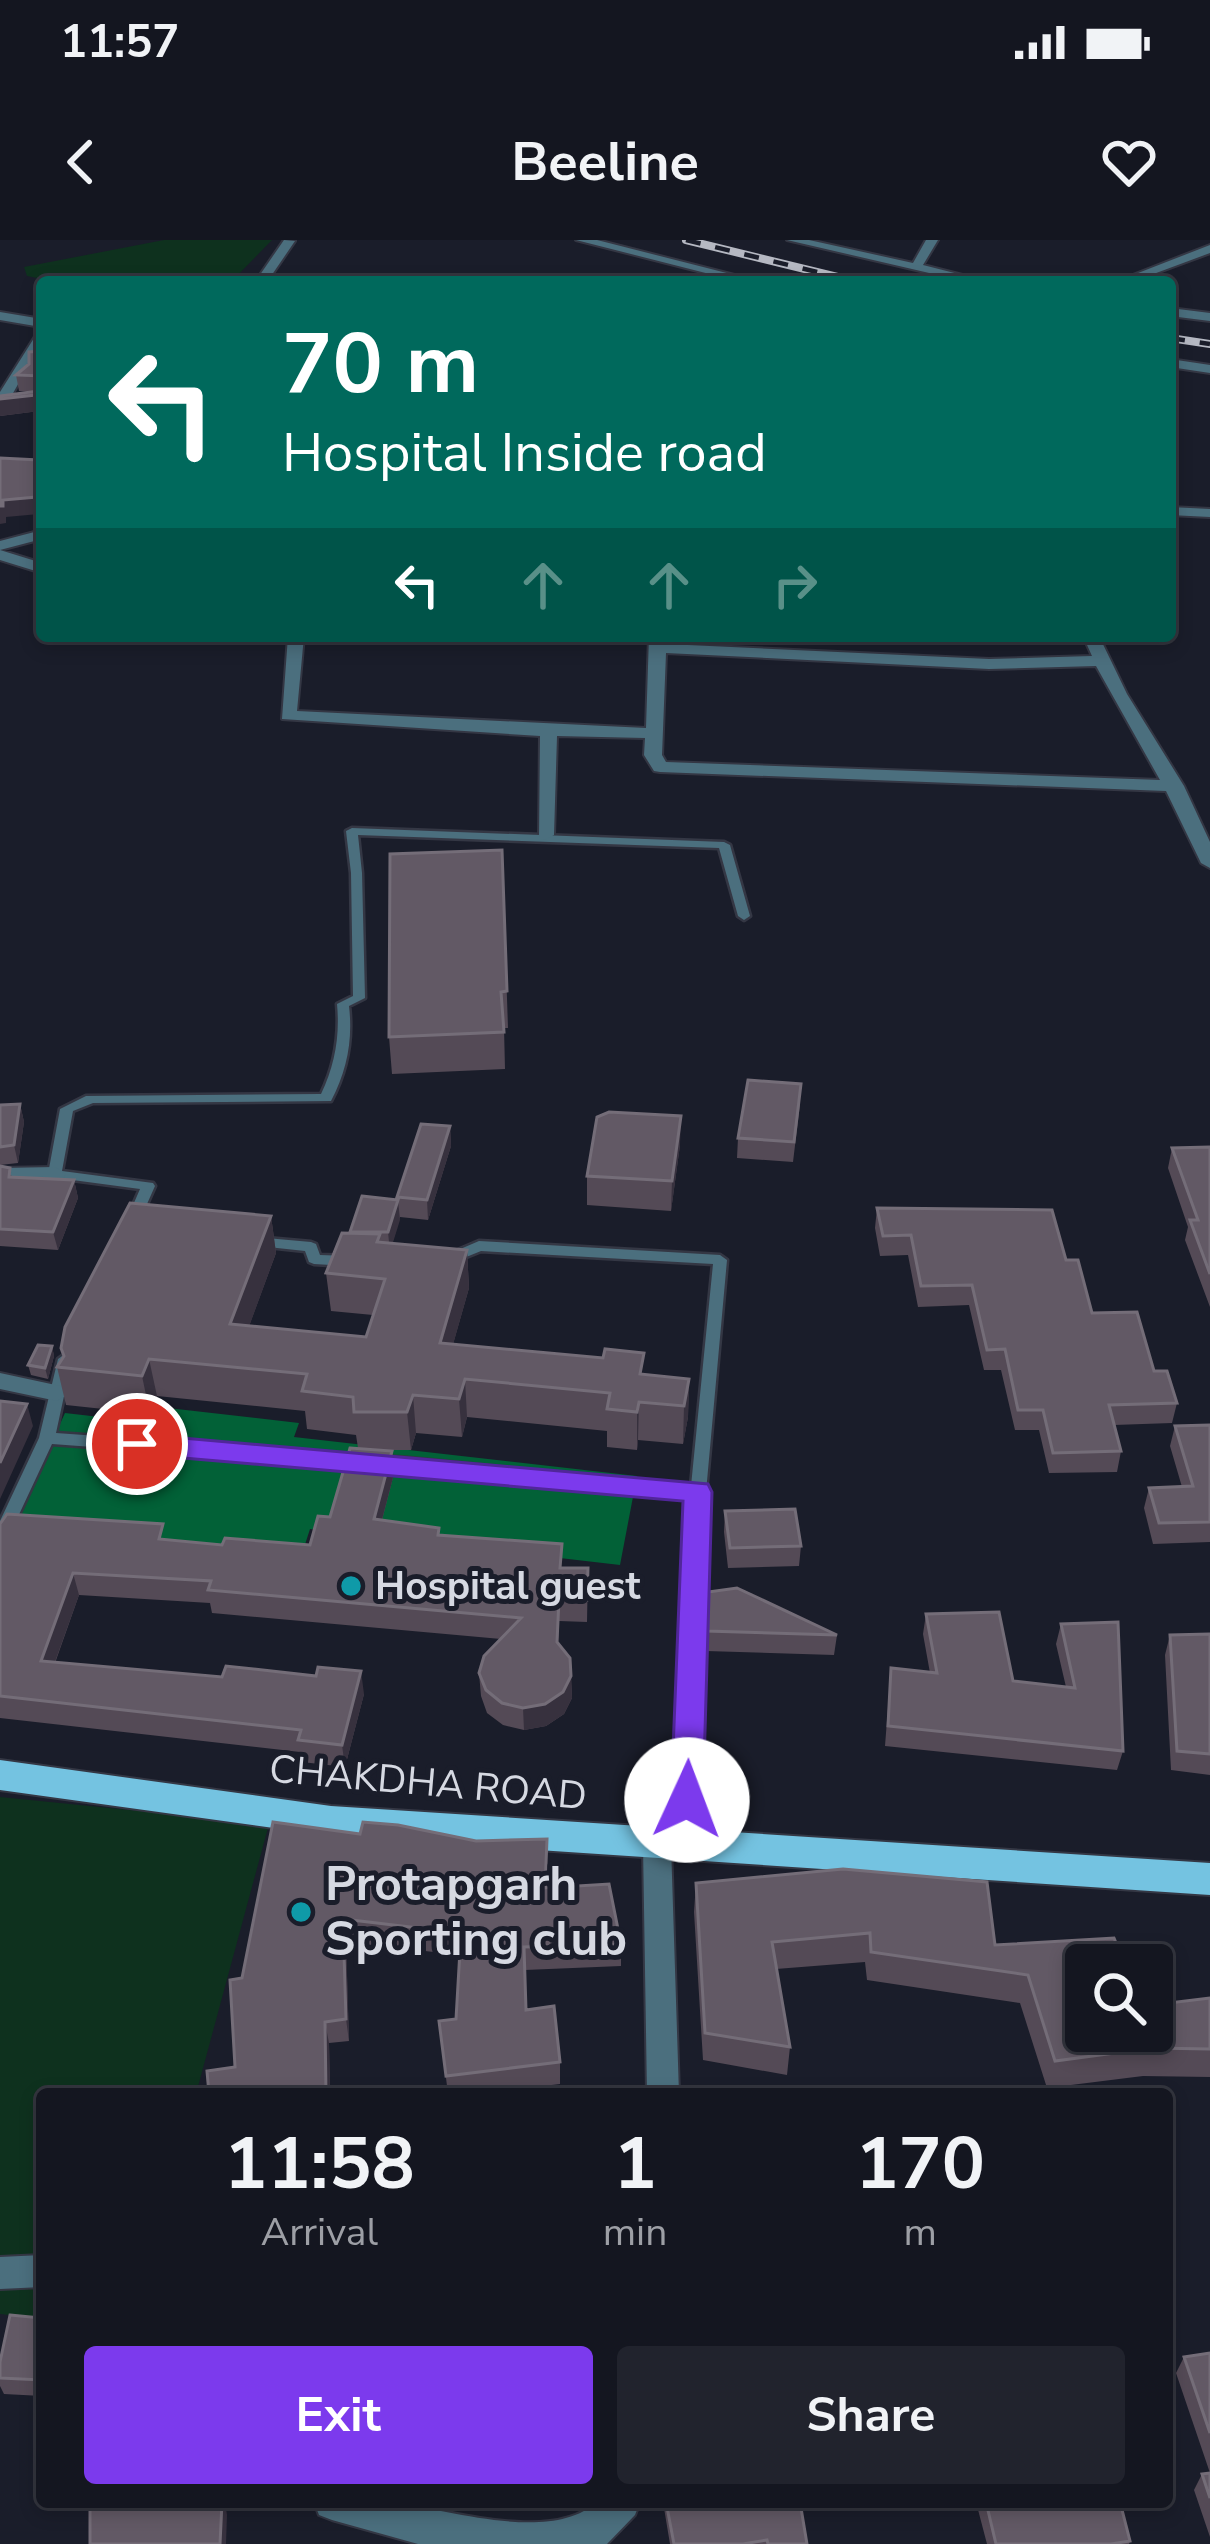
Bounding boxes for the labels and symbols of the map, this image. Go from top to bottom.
pin [86,1393,188,1495]
place label: Hospital guest [375,1560,641,1613]
marker: Hospital guest [338,1573,364,1599]
position arrow [624,1737,750,1863]
street label: CHAKDHA ROAD [267,1743,589,1823]
place label: Protapgarh Sporting club [325,1851,627,1972]
marker: Protapgarh Sporting club [288,1899,314,1925]

